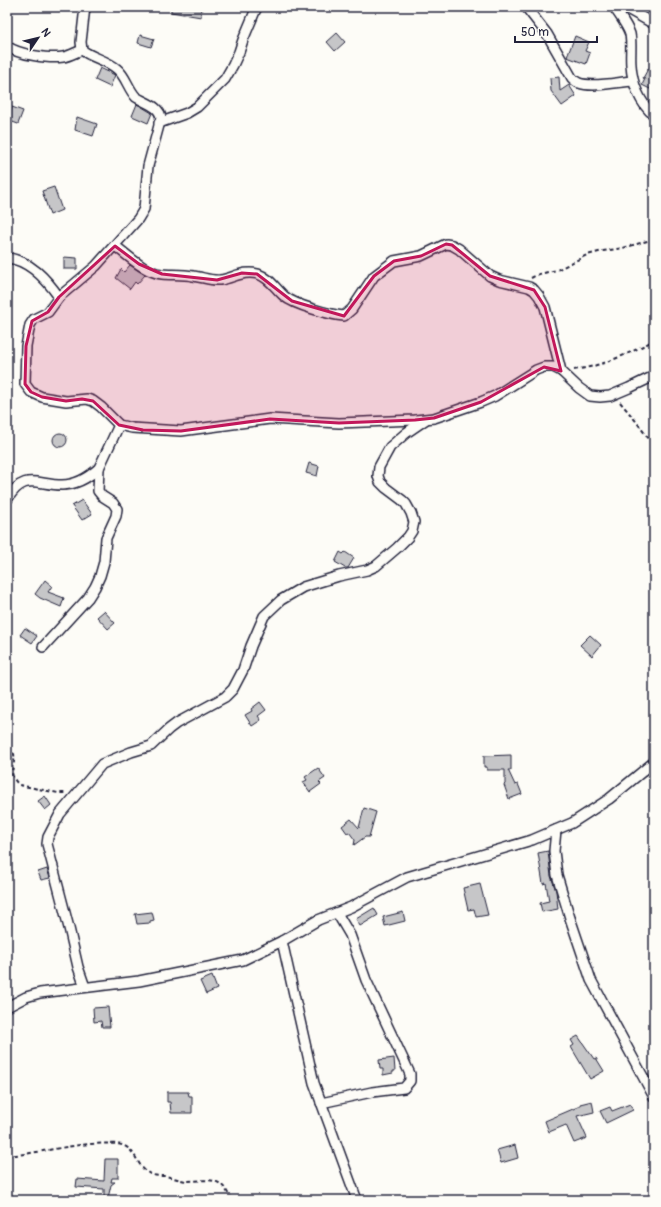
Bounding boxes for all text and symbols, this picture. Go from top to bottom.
north arrow [18,18,58,58]
scale bar [515,18,597,44]
text: 50 m [521,25,549,40]
text: N [38,26,54,40]

